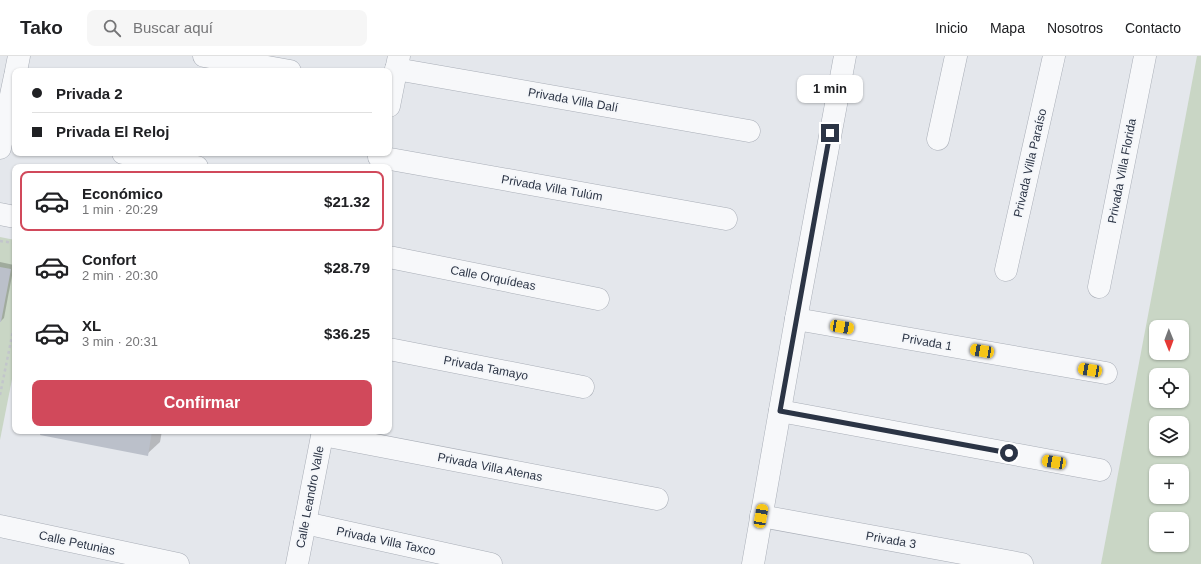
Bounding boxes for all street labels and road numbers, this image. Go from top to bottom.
street label: Privada Villa Dalí [527,85,620,115]
street label: Privada Villa Paraíso [1011,107,1049,219]
street label: Privada Villa Florida [1105,117,1139,225]
street label: Privada Villa Tulúm [500,172,604,204]
street label: Calle Orquídeas [449,263,537,293]
street label: Privada 1 [901,331,953,353]
street label: Privada Tamayo [443,353,530,383]
street label: Calle Leandro Valle [293,444,327,549]
street label: Privada Villa Atenas [436,450,544,484]
street label: Privada Villa Taxco [335,524,437,558]
street label: Calle Petunias [38,528,116,558]
street label: Privada 3 [865,529,917,551]

